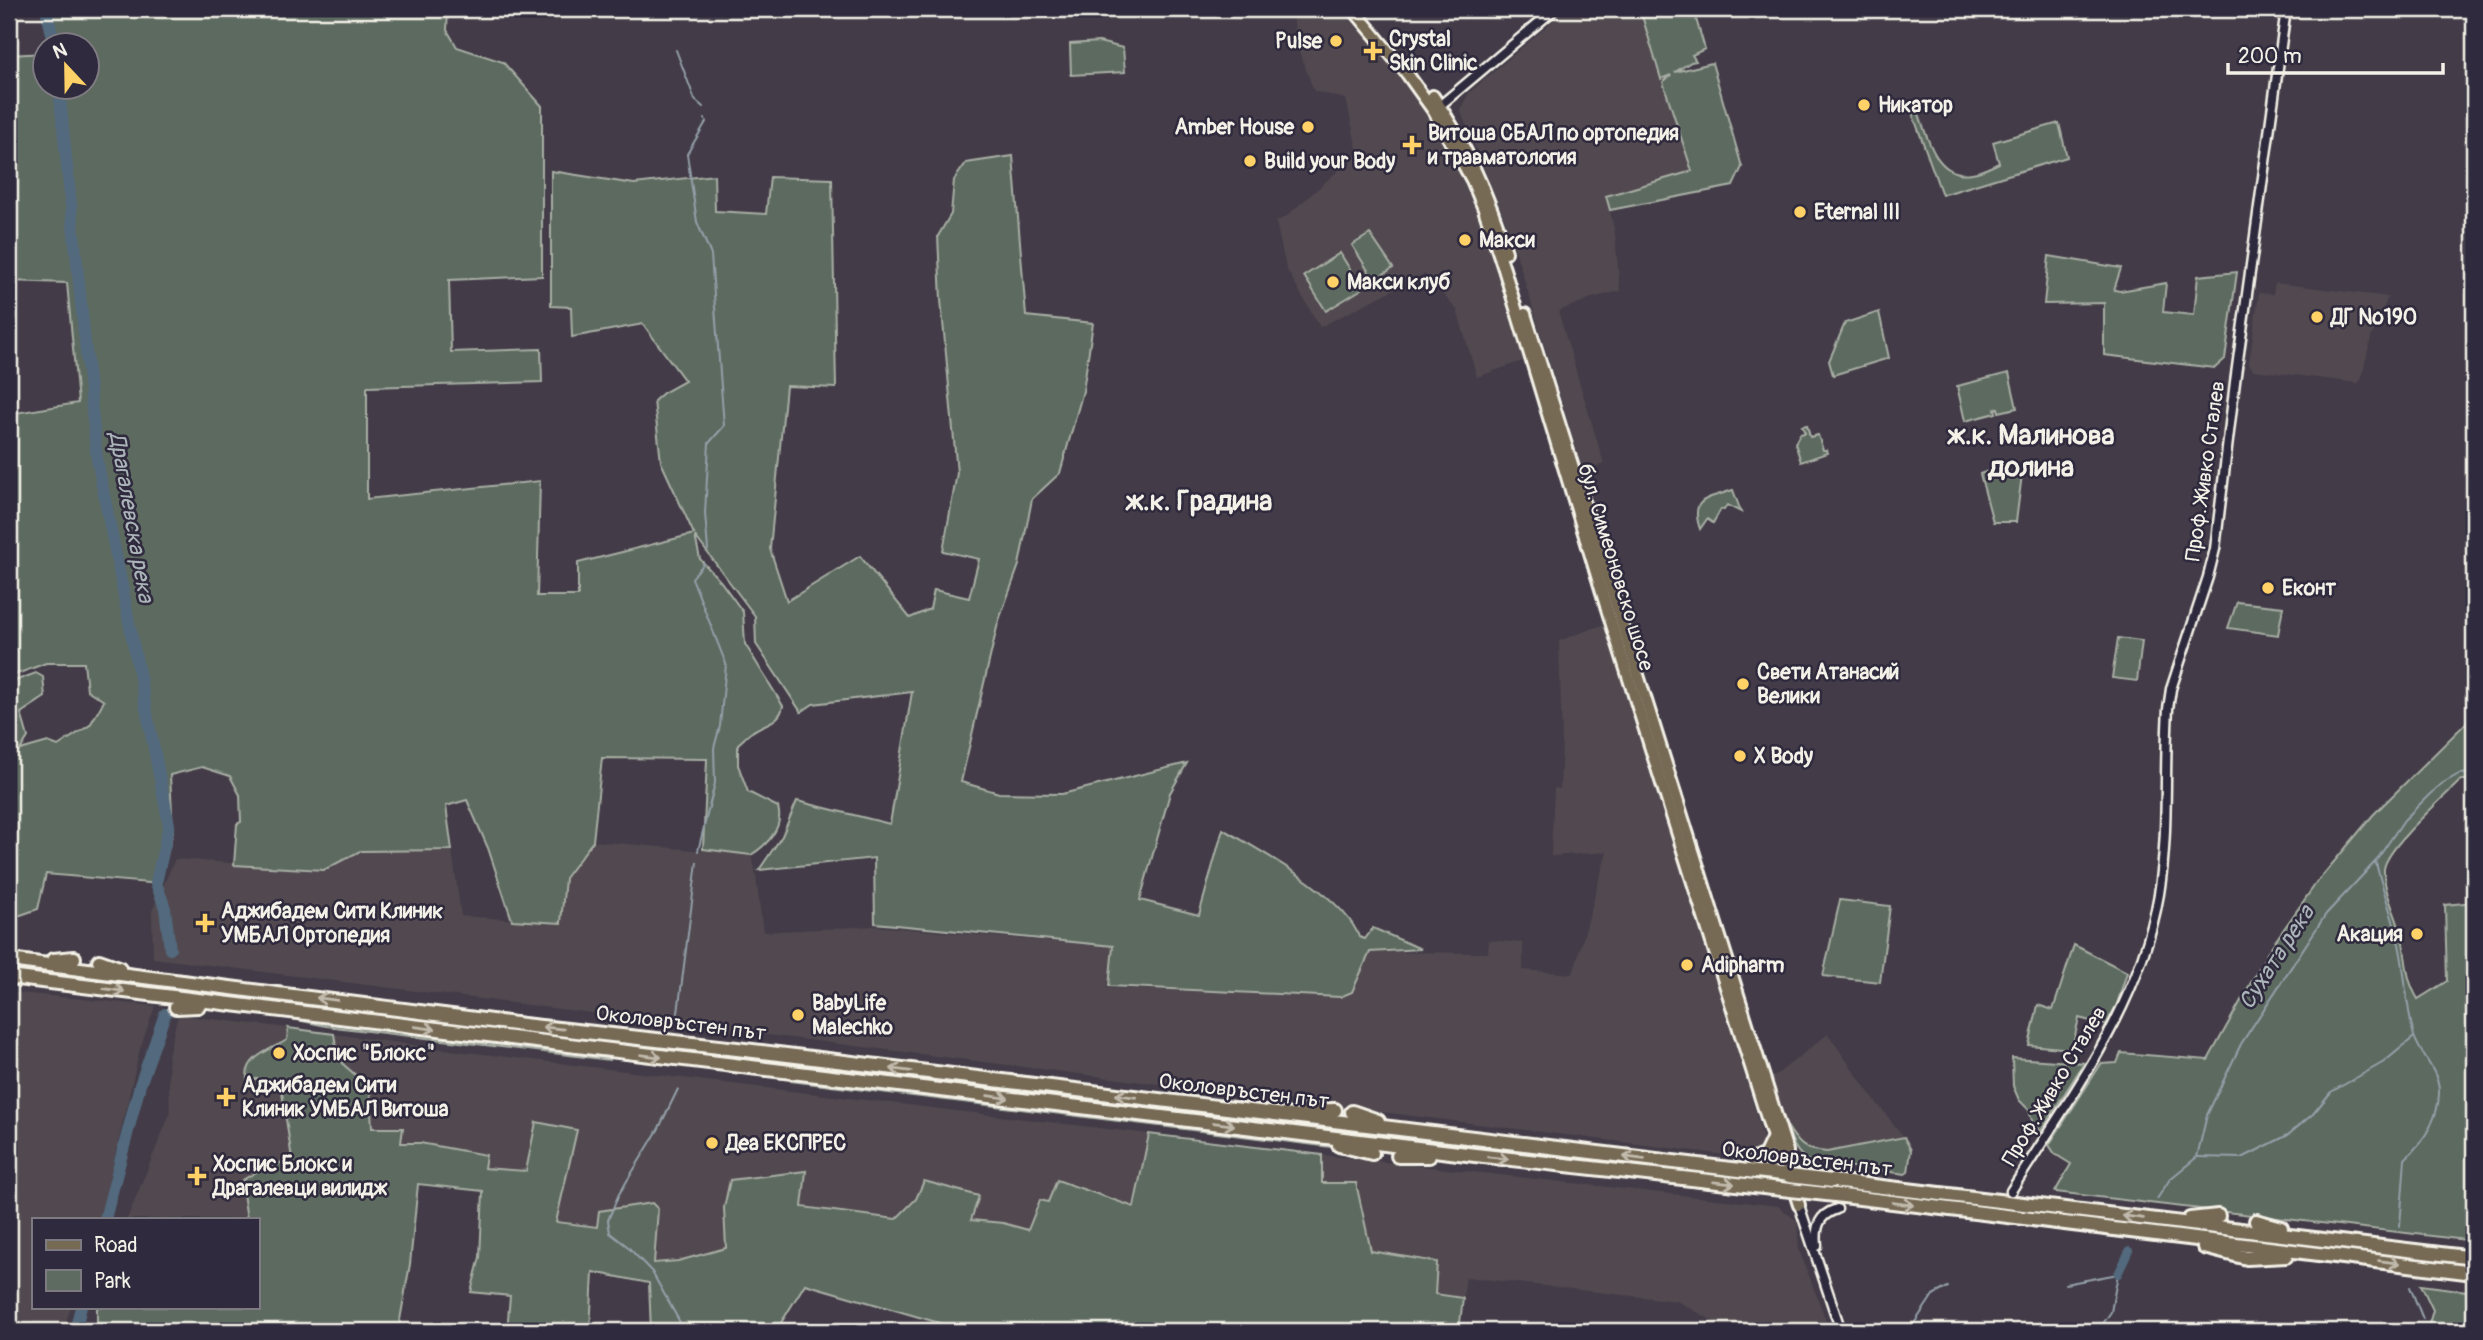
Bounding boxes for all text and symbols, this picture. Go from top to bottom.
place label: Crystal Skin Clinic [1389,26,1478,77]
place label: Pulse [1275,28,1323,55]
north arrow [32,32,102,102]
scale bar [2228,32,2443,76]
marker: Pulse [1328,33,1344,49]
text: N [50,38,71,65]
marker: Crystal Skin Clinic [1363,41,1383,61]
text: 200 m [2238,43,2302,70]
place label: Никатор [1878,92,1953,119]
marker: Никатор [1856,97,1872,113]
place label: Amber House [1175,114,1295,141]
marker: Amber House [1300,119,1316,135]
place label: Витоша СБАЛ по ортопедия и травматология [1427,120,1679,171]
marker: Витоша СБАЛ по ортопедия и травматология [1402,135,1422,155]
place label: Build your Body [1264,148,1395,175]
marker: Build your Body [1242,153,1258,169]
place label: Eternal III [1814,199,1900,226]
marker: Eternal III [1792,204,1808,220]
place label: Макси [1479,227,1535,254]
marker: Макси [1457,232,1473,248]
place label: Макси клуб [1347,269,1450,296]
marker: Макси клуб [1325,274,1341,290]
place label: ДГ №190 [2329,304,2417,331]
marker: ДГ №190 [2309,309,2325,325]
street label: Проф. Живко Сталев [2179,379,2232,563]
district label: ж.к. Малинова долина [1947,418,2114,485]
water label: Драгалевска река [102,429,161,606]
street label: бул. Симеоновско шосе [1571,460,1660,675]
district label: ж.к. Градина [1125,484,1272,519]
place label: Еконт [2282,575,2337,602]
marker: Еконт [2260,580,2276,596]
place label: Свети Атанасий Велики [1757,659,1899,710]
marker: Свети Атанасий Велики [1735,676,1751,692]
place label: X Body [1754,743,1813,770]
marker: X Body [1732,748,1748,764]
place label: Аджибадем Сити Клиник УМБАЛ Ортопедия [221,898,443,949]
water label: Сухата река [2232,899,2321,1015]
marker: Аджибадем Сити Клиник УМБАЛ Ортопедия [195,913,215,933]
place label: Акация [2336,921,2403,948]
marker: Акация [2409,926,2425,942]
place label: Adipharm [1701,952,1785,979]
marker: Adipharm [1679,957,1695,973]
one-way arrow [103,984,125,997]
place label: BabyLife Malechko [812,990,894,1041]
one-way arrow [317,993,339,1006]
street label: Околовръстен път [594,1000,768,1047]
street label: Проф. Живко Сталев [1996,1001,2113,1171]
marker: BabyLife Malechko [790,1007,806,1023]
one-way arrow [542,1021,565,1034]
one-way arrow [413,1022,436,1035]
place label: Хоспис "Блокс" [293,1040,435,1067]
marker: Хоспис "Блокс" [271,1045,287,1061]
one-way arrow [639,1049,662,1062]
one-way arrow [890,1063,912,1076]
street label: Околовръстен път [1157,1068,1331,1115]
place label: Аджибадем Сити Клиник УМБАЛ Витоша [242,1072,449,1123]
marker: Аджибадем Сити Клиник УМБАЛ Витоша [216,1087,236,1107]
one-way arrow [1116,1090,1138,1103]
one-way arrow [987,1091,1009,1104]
one-way arrow [1212,1118,1235,1131]
place label: Деа ЕКСПРЕС [724,1130,846,1157]
marker: Деа ЕКСПРЕС [704,1135,720,1151]
street label: Околовръстен път [1720,1136,1894,1183]
place label: Хоспис Блокс и Драгалевци вилидж [211,1151,388,1202]
one-way arrow [1487,1151,1509,1164]
one-way arrow [1624,1151,1646,1164]
marker: Хоспис Блокс и Драгалевци вилидж [187,1166,207,1186]
one-way arrow [1713,1177,1735,1190]
one-way arrow [1891,1197,1914,1210]
one-way arrow [2122,1211,2145,1224]
legend [32,1218,259,1308]
text: Road [94,1232,138,1259]
one-way arrow [2377,1256,2400,1269]
text: Park [94,1268,131,1295]

